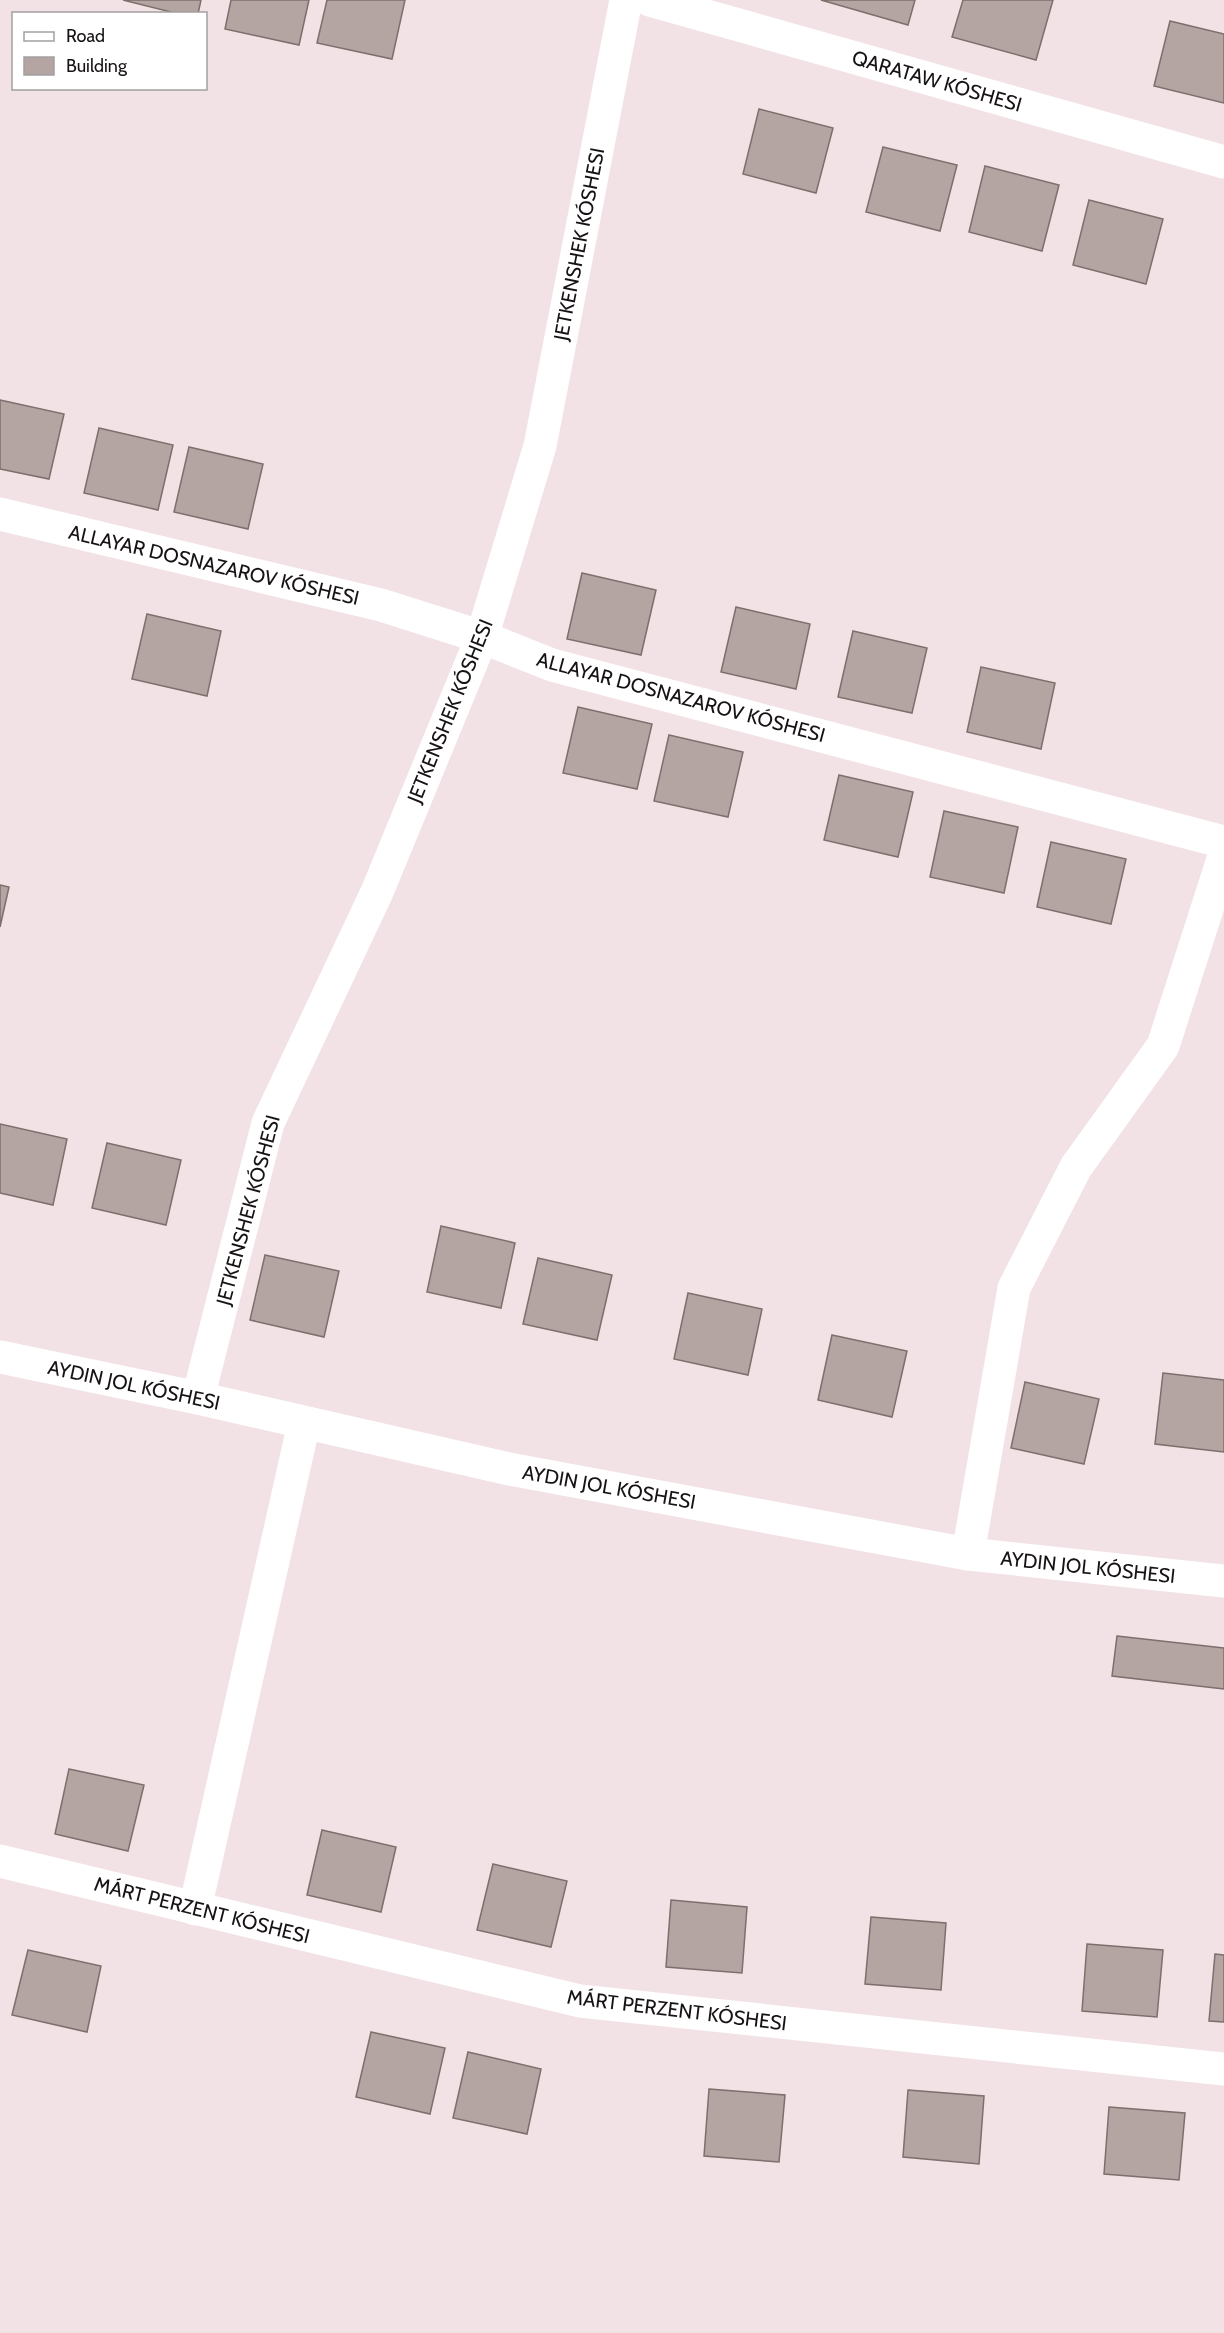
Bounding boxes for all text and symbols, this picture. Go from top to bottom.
legend [12,12,207,90]
text: Road [66,25,105,47]
street label: QARATAW KÓSHESI [849,45,1025,117]
text: Building [66,55,128,77]
street label: JETKENSHEK KÓSHESI [548,146,609,343]
street label: ALLAYAR DOSNAZAROV KÓSHESI [66,520,362,610]
street label: JETKENSHEK KÓSHESI [402,616,498,807]
street label: ALLAYAR DOSNAZAROV KÓSHESI [534,647,828,747]
street label: JETKENSHEK KÓSHESI [211,1112,285,1309]
street label: AYDIN JOL KÓSHESI [46,1355,222,1415]
street label: AYDIN JOL KÓSHESI [521,1460,697,1514]
street label: AYDIN JOL KÓSHESI [999,1546,1177,1588]
street label: MÁRT PERZENT KÓSHESI [92,1872,312,1948]
street label: MÁRT PERZENT KÓSHESI [566,1985,788,2035]

